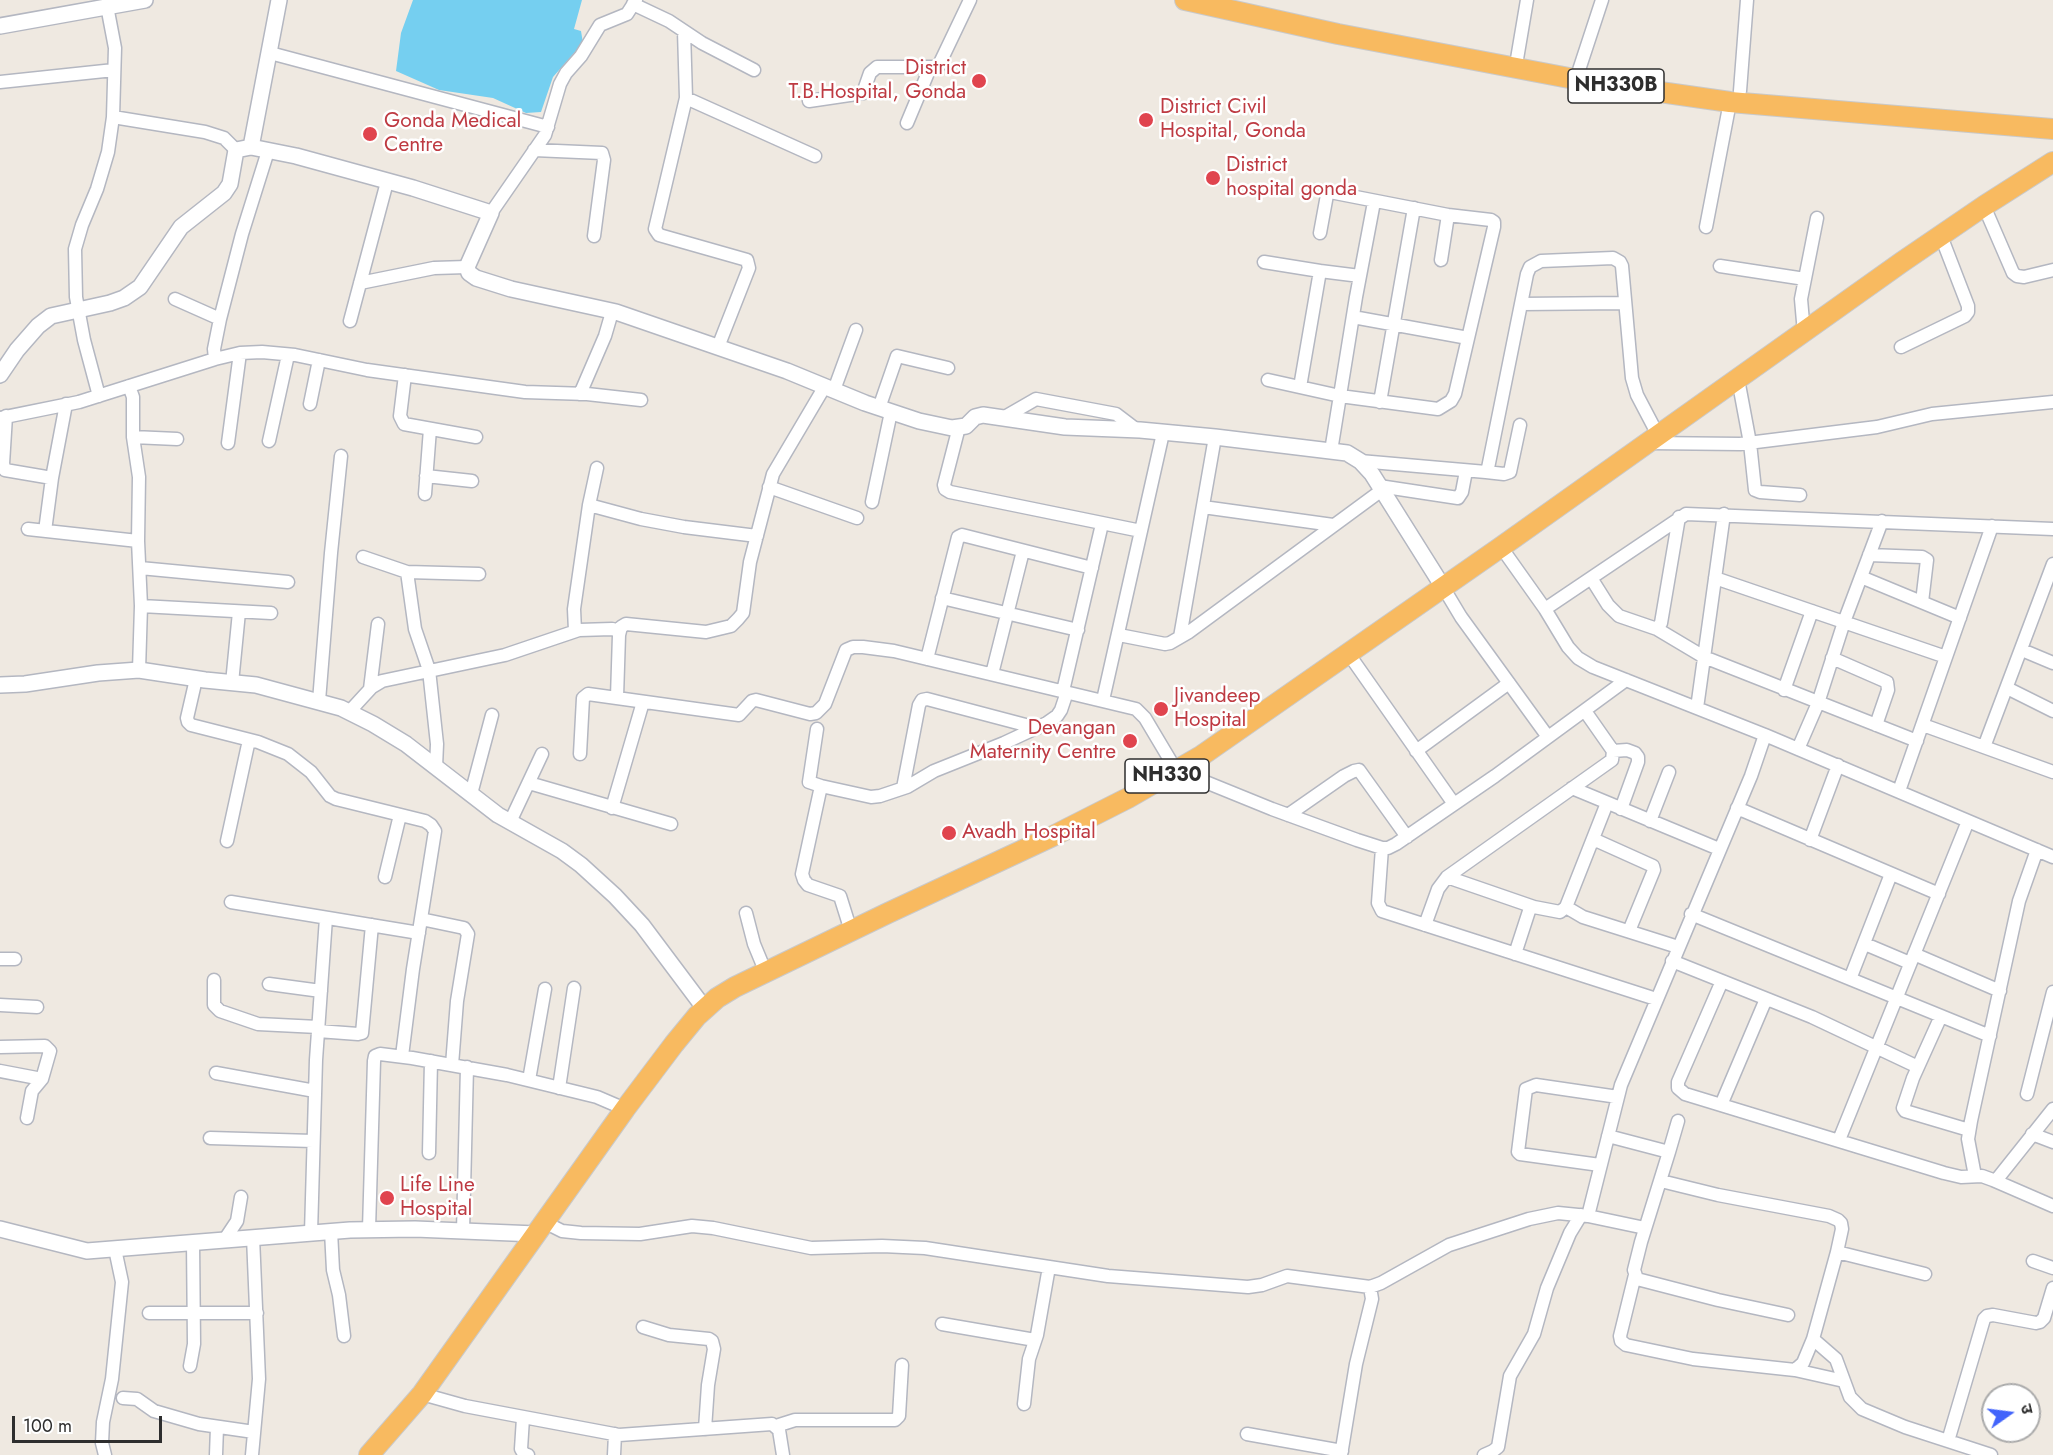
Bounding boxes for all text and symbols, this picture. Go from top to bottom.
place label: District T.B.Hospital, Gonda [788,56,966,106]
road number: NH330B [1568,69,1664,103]
marker: District T.B.Hospital, Gonda [970,72,988,90]
place label: District Civil Hospital, Gonda [1160,95,1306,145]
place label: Gonda Medical Centre [384,109,521,159]
marker: District Civil Hospital, Gonda [1137,111,1155,129]
marker: Gonda Medical Centre [361,125,379,143]
place label: District hospital gonda [1226,153,1357,203]
marker: District hospital gonda [1204,169,1222,187]
place label: Jivandeep Hospital [1174,684,1260,734]
marker: Jivandeep Hospital [1152,700,1170,718]
place label: Devangan Maternity Centre [970,716,1116,766]
marker: Devangan Maternity Centre [1121,732,1139,750]
road number: NH330 [1125,759,1209,793]
place label: Avadh Hospital [962,820,1096,846]
marker: Avadh Hospital [940,824,958,842]
place label: Life Line Hospital [400,1173,475,1223]
marker: Life Line Hospital [378,1189,396,1207]
north arrow [1981,1383,2041,1443]
text: उ [2015,1402,2039,1416]
scale bar [15,1404,165,1442]
text: 100 m [23,1413,72,1439]

